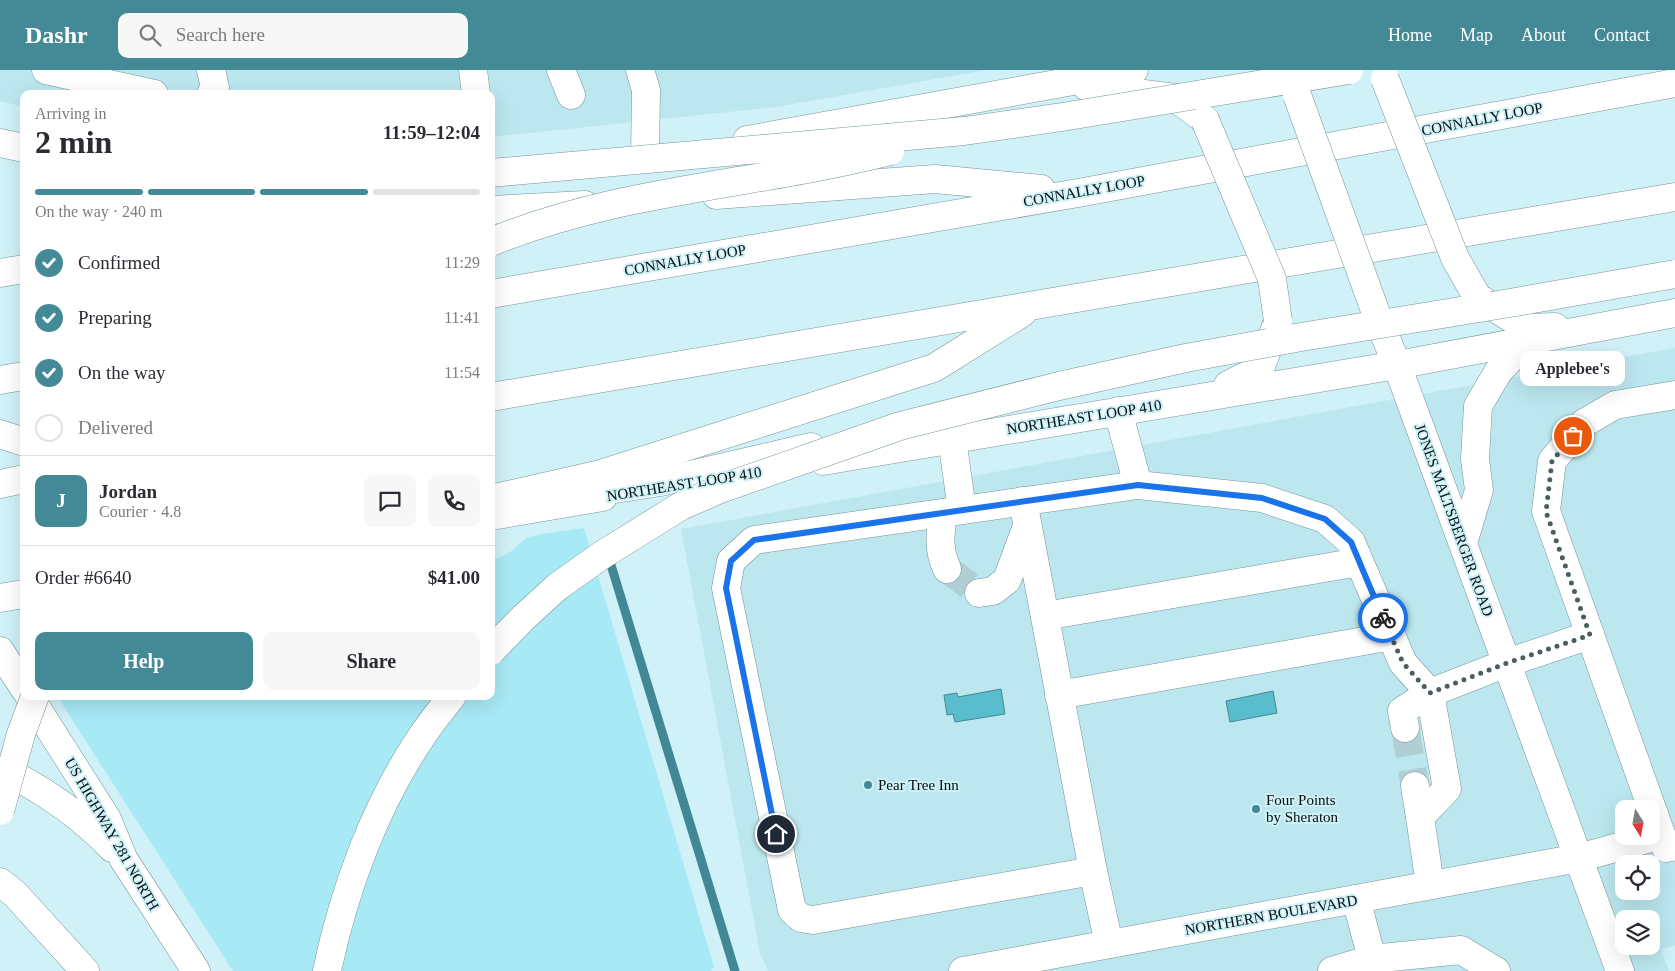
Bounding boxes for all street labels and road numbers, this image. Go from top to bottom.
street label: CONNALLY LOOP [1420,99,1544,139]
street label: CONNALLY LOOP [1022,172,1146,210]
street label: CONNALLY LOOP [623,241,747,279]
street label: NORTHEAST LOOP 410 [1005,397,1163,437]
street label: JONES MALTSBERGER ROAD [1412,422,1496,619]
street label: NORTHEAST LOOP 410 [605,464,763,504]
street label: US HIGHWAY 281 NORTH [62,755,162,913]
street label: NORTHERN BOULEVARD [1183,892,1359,938]

